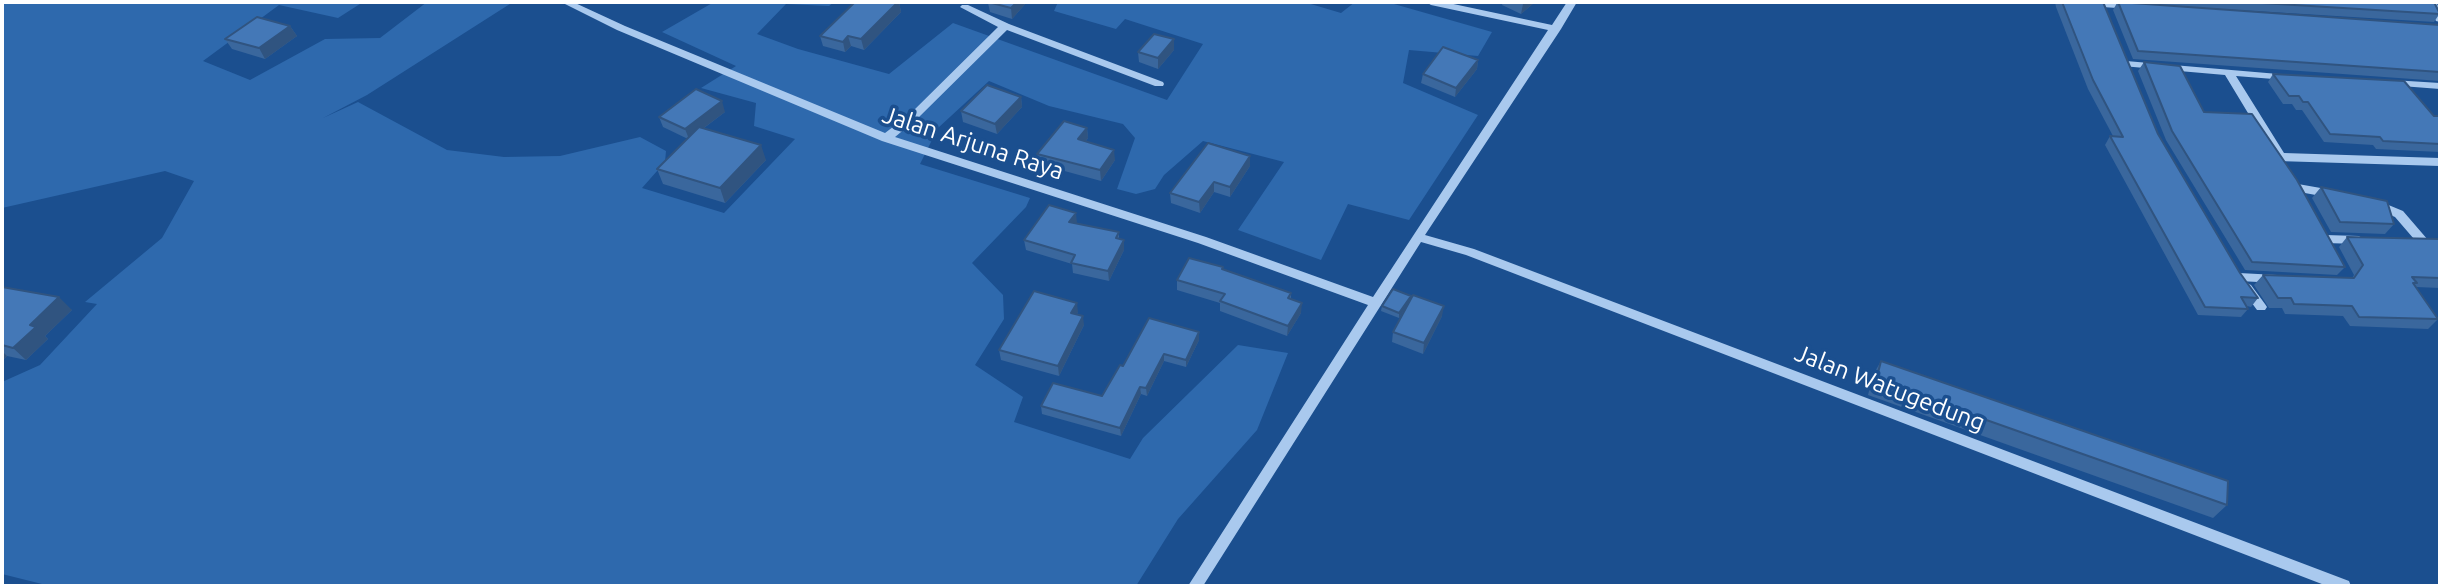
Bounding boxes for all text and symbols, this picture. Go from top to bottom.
street label: Jalan Arjuna Raya [879,100,1067,186]
street label: Jalan Watugedung [1791,338,1989,438]

